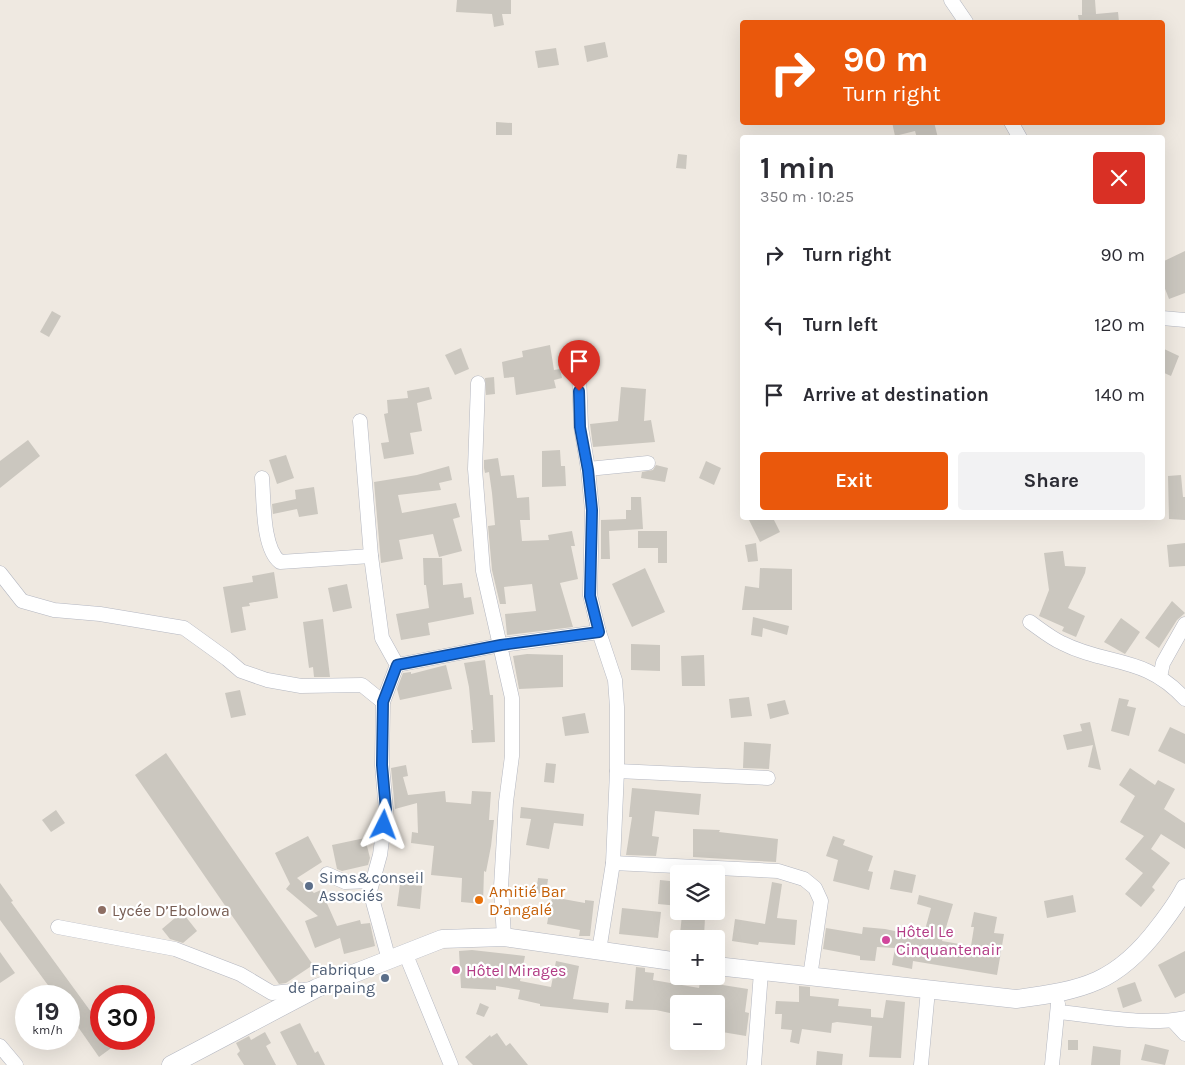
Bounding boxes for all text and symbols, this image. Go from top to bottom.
text: 90 m [843,39,929,80]
icon: right [760,40,825,105]
text: Turn right [843,81,941,107]
text: 1 min [760,150,835,186]
button: close [1093,152,1145,204]
text: 350 m · 10:25 [760,187,854,206]
icon: right [760,241,788,269]
text: Turn right [803,244,892,266]
text: 90 m [1100,244,1145,266]
icon: left [760,311,788,339]
text: Turn left [803,314,878,336]
text: 120 m [1094,314,1145,336]
pin [558,340,600,391]
icon: arrive [565,347,593,375]
icon: arrive [760,381,788,409]
text: Arrive at destination [803,384,989,406]
text: 140 m [1095,384,1145,406]
button: Exit [760,452,948,510]
button: Share [958,452,1145,510]
position arrow [357,798,409,850]
map controls [670,865,725,1050]
button: layers [670,865,725,920]
place label: Sims&conseil Associés [319,868,424,905]
marker: Sims&conseil Associés [303,880,315,892]
place label: Amitié Bar D’angalé [489,882,565,919]
marker: Amitié Bar D’angalé [473,894,485,906]
place label: Lycée D’Ebolowa [112,901,230,920]
marker: Lycée D’Ebolowa [96,904,108,916]
place label: Hôtel Le Cinquantenair [896,922,1001,959]
button: + [670,930,725,985]
marker: Hôtel Le Cinquantenair [880,934,892,946]
place label: Fabrique de parpaing [288,960,375,997]
place label: Hôtel Mirages [466,961,567,980]
marker: Hôtel Mirages [450,964,462,976]
marker: Fabrique de parpaing [379,972,391,984]
speed limit sign: 30 [90,985,155,1050]
button: − [670,995,725,1050]
text: 19 [35,997,60,1026]
text: km/h [32,1023,63,1037]

